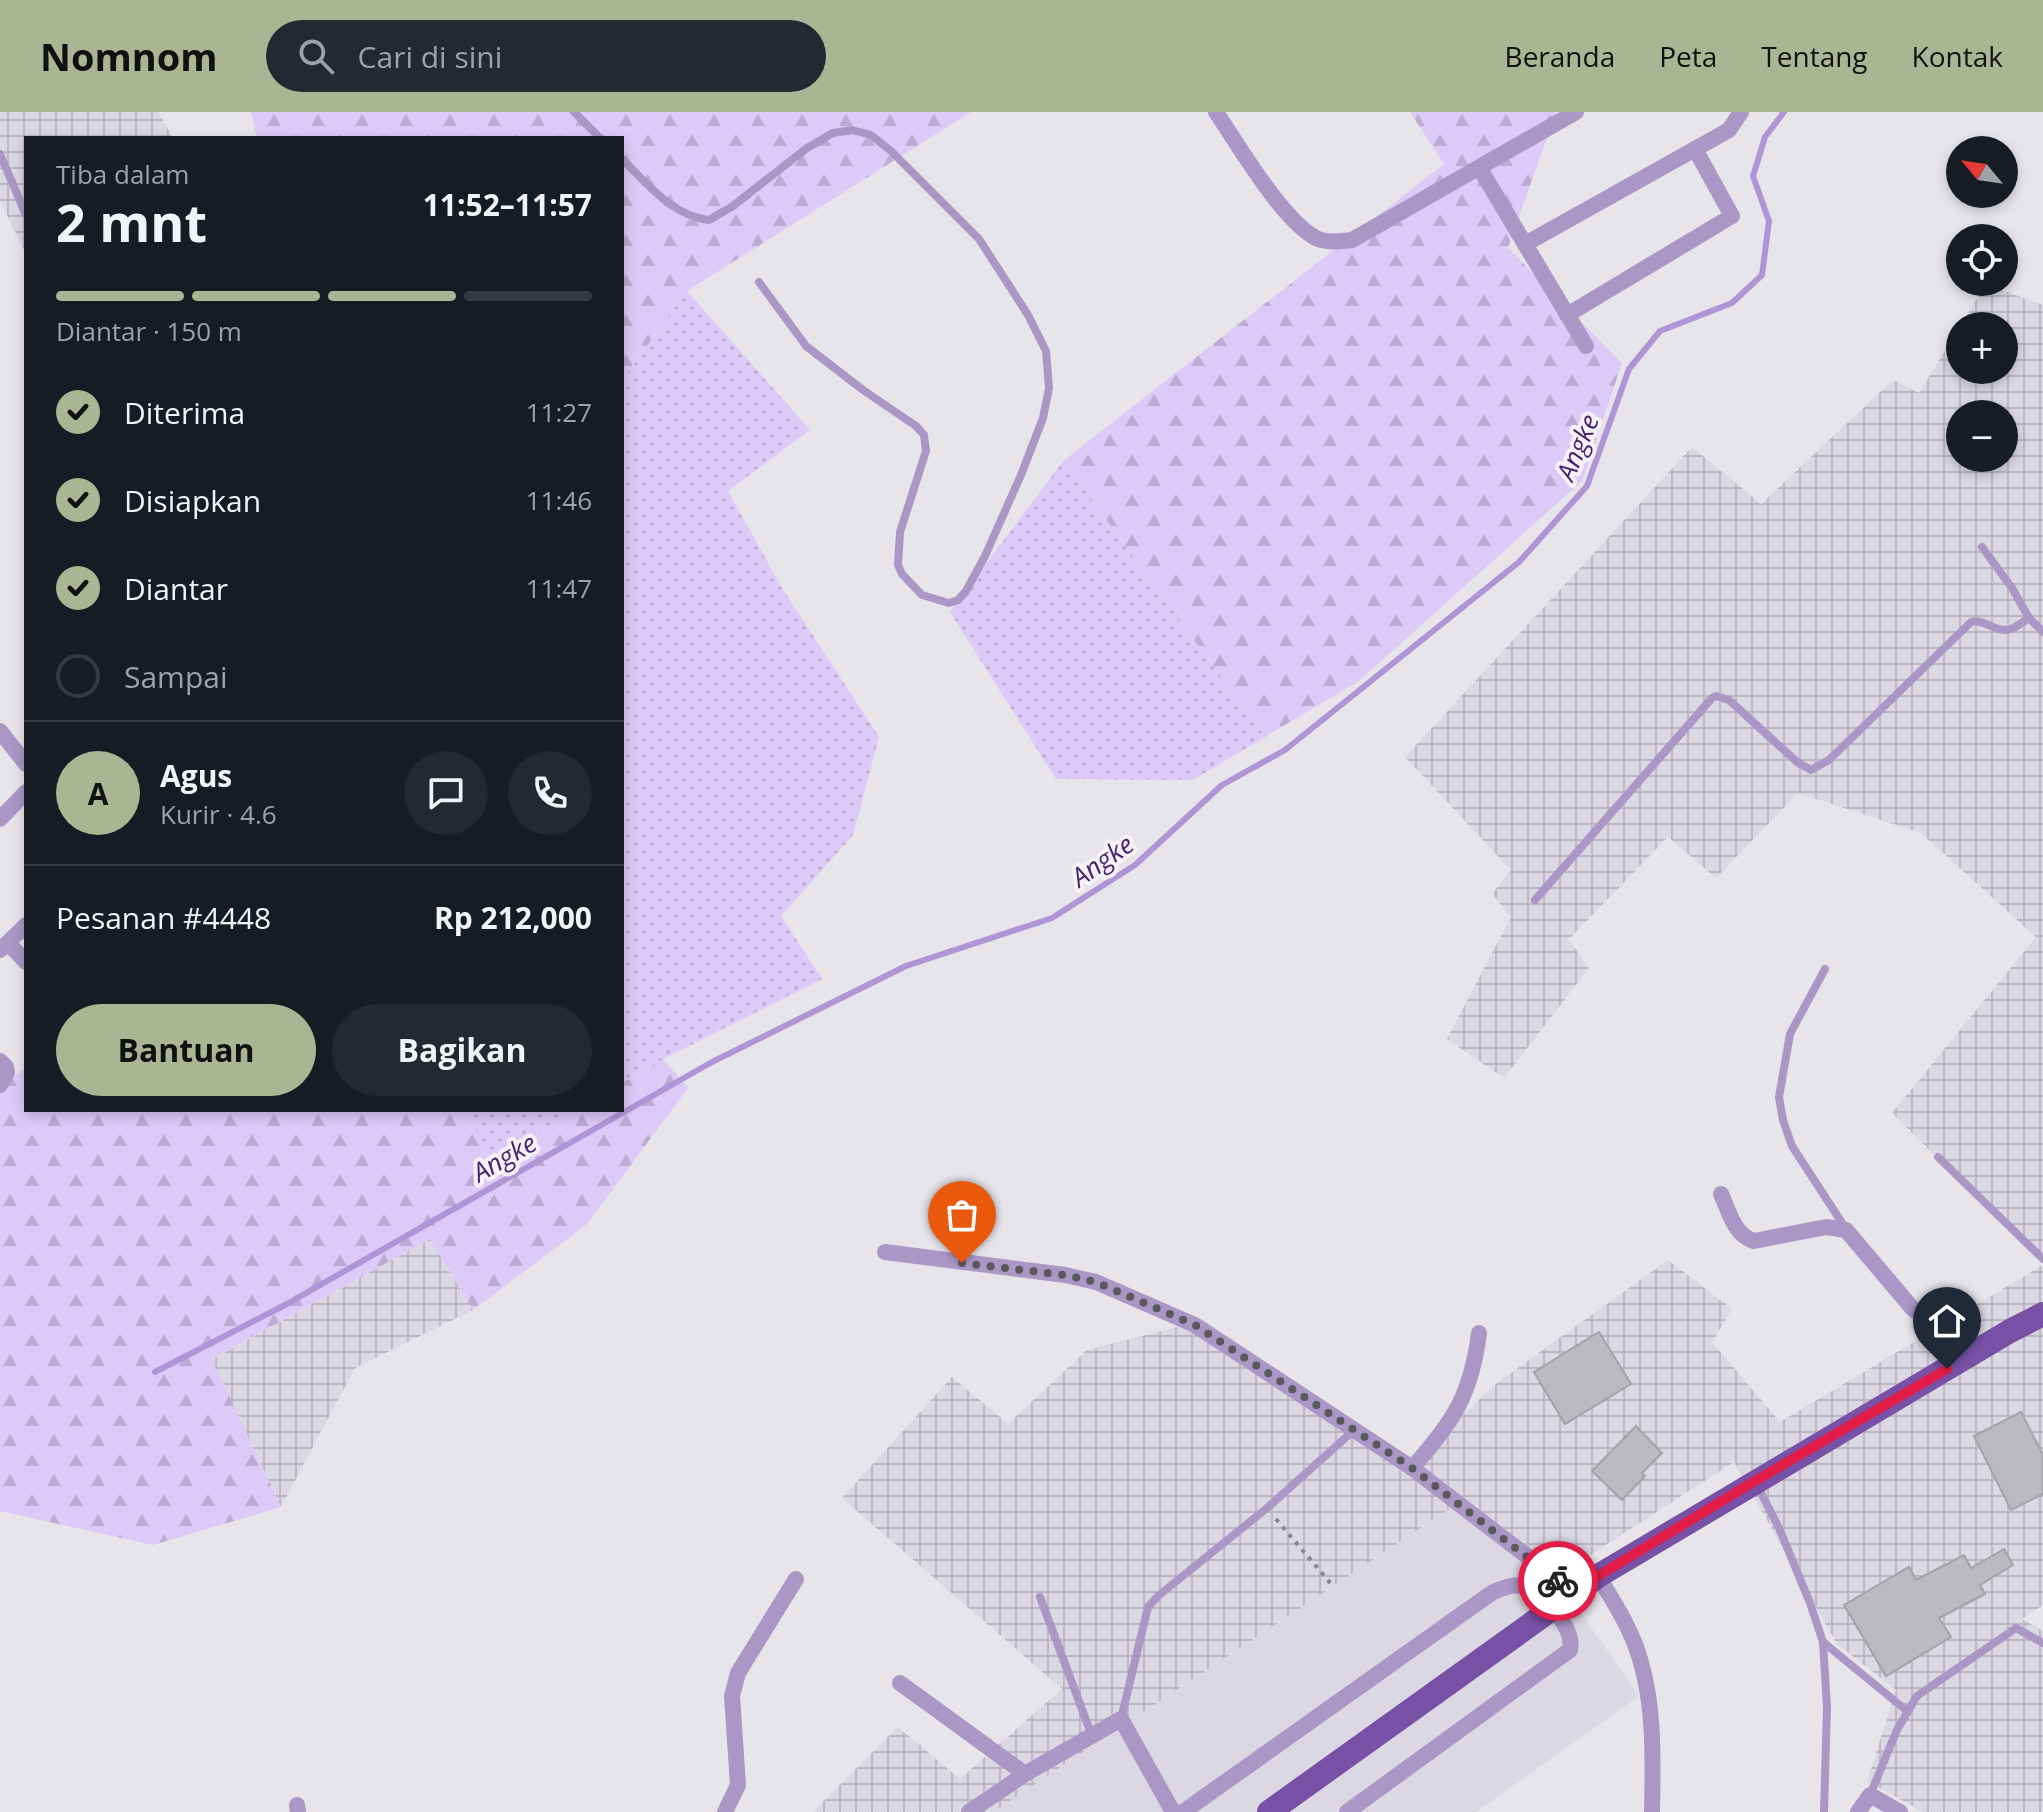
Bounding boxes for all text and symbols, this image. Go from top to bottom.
search box [266,20,826,92]
text: Nomnom [40,30,218,82]
icon: search [294,34,338,78]
text: Cari di sini [358,36,502,77]
text: Beranda [1505,37,1615,75]
text: Peta [1659,37,1717,75]
text: Tentang [1761,37,1868,75]
text: Kontak [1912,37,2003,75]
north arrow [1946,136,2018,208]
map controls [1946,136,2018,472]
text: Tiba dalam [56,156,189,192]
text: 11:52–11:57 [423,184,592,225]
text: 2 mnt [56,186,207,257]
button: locate [1946,224,2018,296]
button: + [1946,312,2018,384]
text: Diantar · 150 m [56,313,242,349]
icon: check [56,390,100,434]
text: Diterima [124,392,245,433]
text: 11:27 [526,394,592,430]
button: − [1946,400,2018,472]
water label: Angke [1546,408,1607,488]
icon: check [56,478,100,522]
text: Disiapkan [124,480,261,521]
text: 11:46 [526,482,592,518]
icon: check [56,566,100,610]
text: Diantar [124,568,228,609]
text: 11:47 [526,570,592,606]
text: Sampai [124,656,228,697]
button: chat [404,751,488,835]
button: phone [508,751,592,835]
text: Agus [160,755,232,796]
text: A [88,773,108,814]
text: Kurir · 4.6 [160,796,277,832]
water label: Angke [1062,826,1141,896]
text: Pesanan #4448 [56,897,271,938]
text: Rp 212,000 [434,897,592,938]
button: Bantuan [56,1004,316,1096]
button: Bagikan [332,1004,592,1096]
water label: Angke [464,1124,543,1191]
pin [928,1181,996,1263]
icon: bag [940,1193,984,1237]
pin [1913,1287,1981,1369]
icon: home [1925,1299,1969,1343]
courier [1518,1541,1598,1621]
icon: bike [1536,1559,1580,1603]

